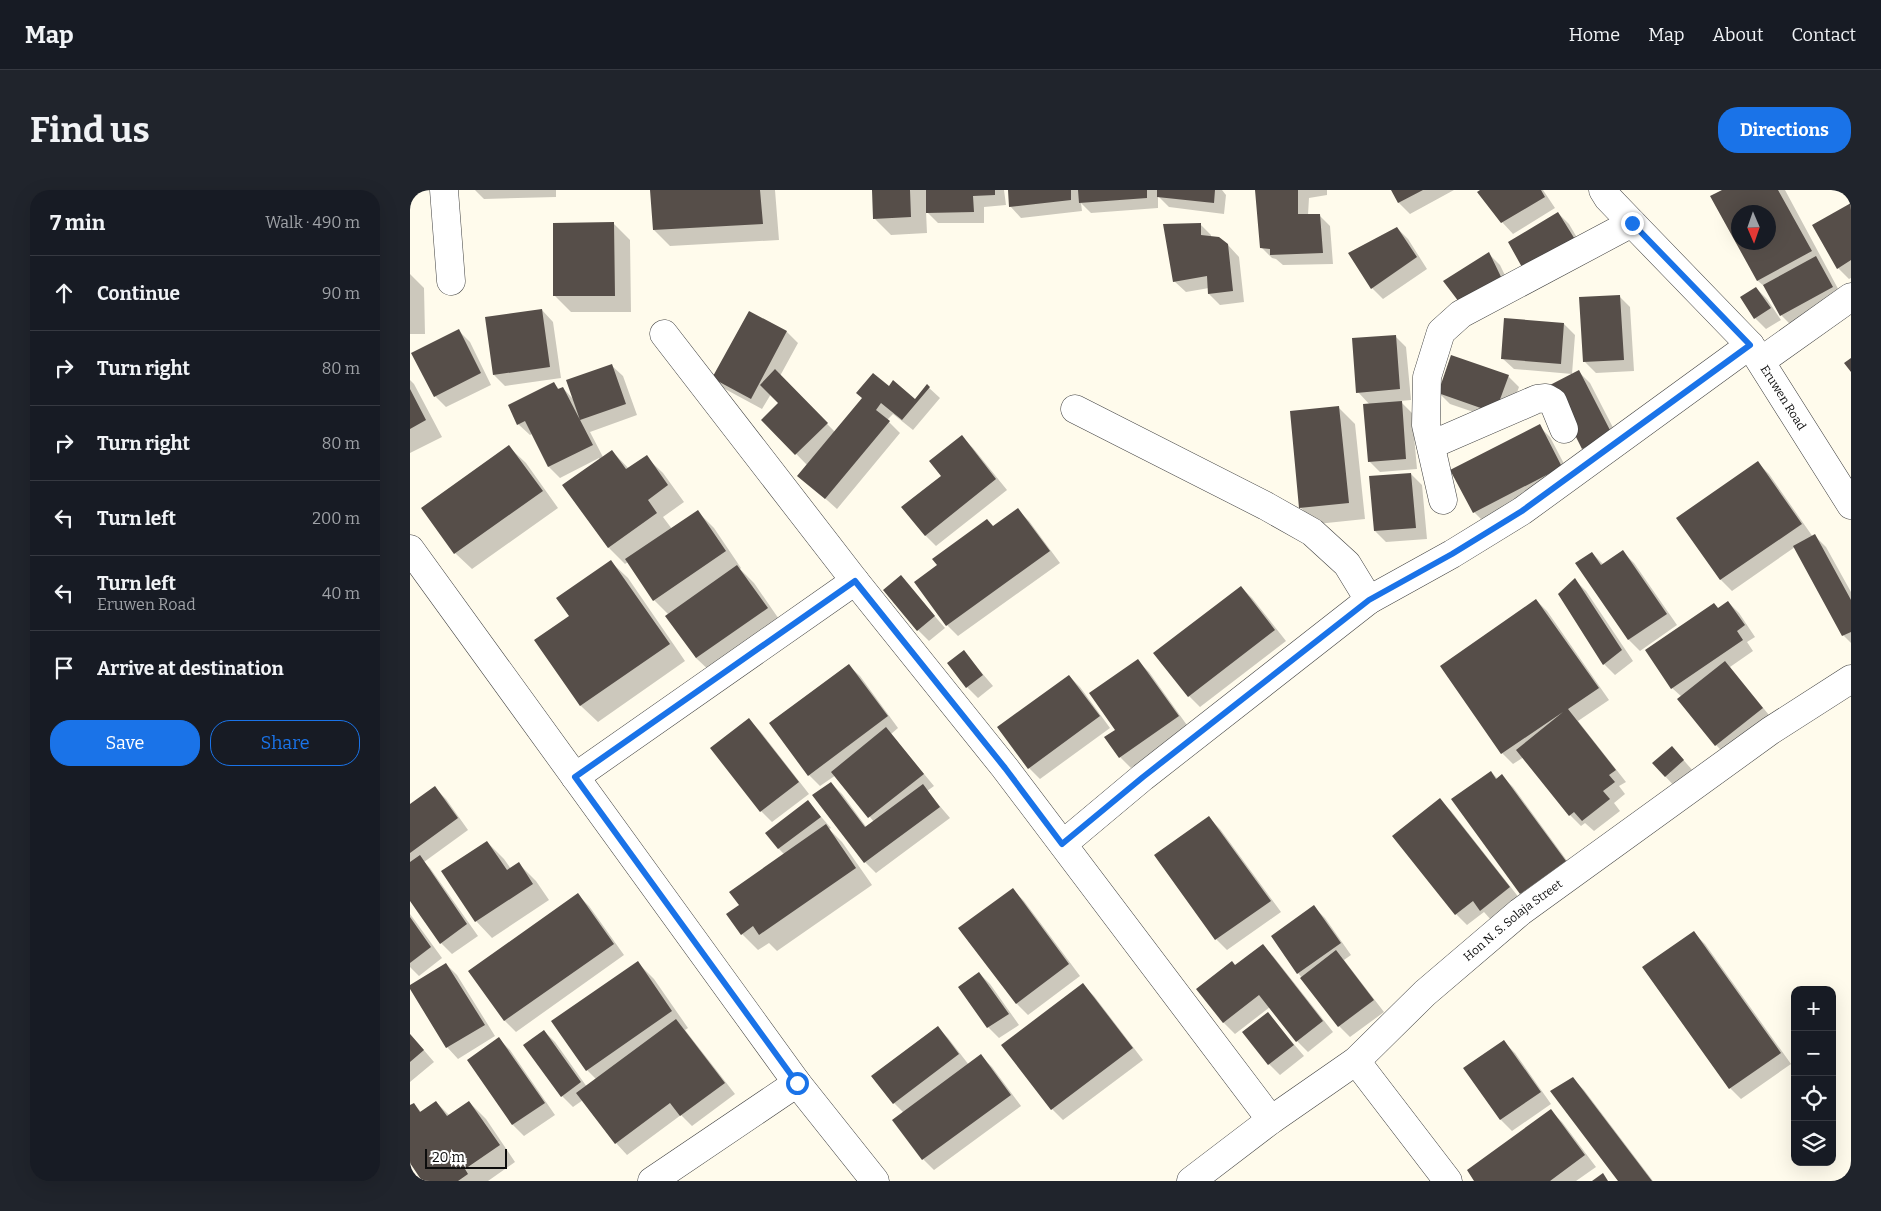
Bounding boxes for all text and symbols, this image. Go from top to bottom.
text: Map [25,21,74,49]
text: Home [1569,24,1620,46]
text: Map [1648,24,1684,46]
text: About [1712,24,1763,46]
text: Contact [1791,24,1856,46]
button: Directions [1718,107,1851,153]
text: Find us [30,109,150,151]
north arrow [1731,205,1776,250]
text: 7 min [50,210,105,236]
route end [1621,212,1644,235]
text: Walk · 490 m [265,213,360,232]
icon: ahead [50,279,78,307]
text: Continue [97,282,180,305]
text: 90 m [322,284,360,303]
icon: right [50,354,78,382]
text: Turn right [97,357,190,380]
text: 80 m [322,359,360,378]
street label: Eruwen Road [1757,363,1809,433]
icon: right [50,429,78,457]
text: Turn right [97,432,190,455]
text: 80 m [322,434,360,453]
icon: left [50,504,78,532]
text: Turn left [97,507,176,530]
text: 200 m [312,509,360,528]
text: Turn left [97,572,176,595]
icon: left [50,579,78,607]
text: 40 m [322,584,360,603]
text: Eruwen Road [97,595,196,614]
icon: arrive [50,654,78,682]
text: Arrive at destination [97,657,284,680]
button: Save [50,720,200,766]
button: Share [210,720,360,766]
street label: Hon N. S. Solaja Street [1461,876,1565,964]
map controls [1791,986,1836,1166]
button: + [1791,986,1836,1031]
button: − [1791,1031,1836,1076]
route start [786,1072,809,1095]
button: locate [1791,1076,1836,1121]
button: layers [1791,1121,1836,1166]
scale bar [425,1146,508,1169]
text: 20 m [432,1149,465,1166]

